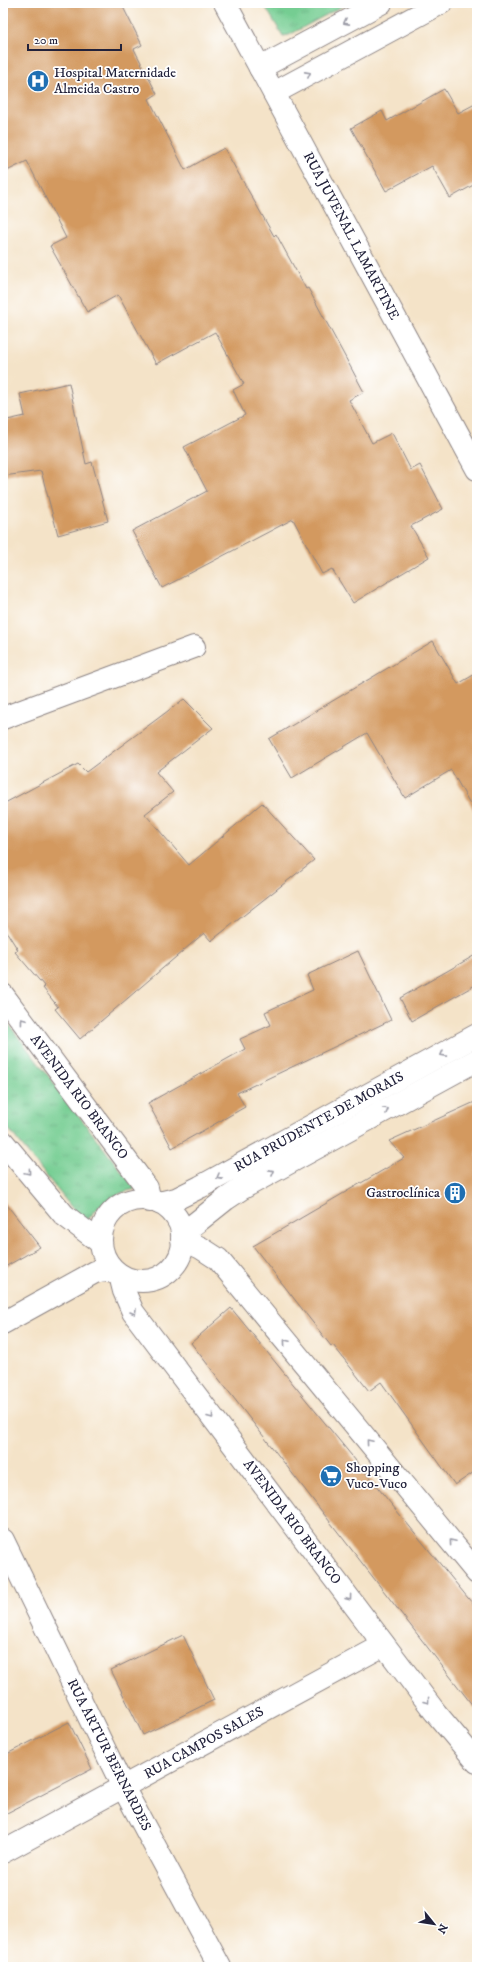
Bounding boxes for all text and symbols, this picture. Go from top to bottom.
one-way arrow [343,17,351,24]
scale bar [28,26,121,52]
text: 20 m [34,33,58,48]
place label: Hospital Maternidade Almeida Castro [54,64,176,98]
hospital icon: Hospital Maternidade Almeida Castro [25,68,51,94]
one-way arrow [304,71,312,79]
street label: RUA JUVENAL LAMARTINE [299,149,403,323]
one-way arrow [21,1019,28,1026]
street label: AVENIDA RIO BRANCO [26,1031,132,1163]
one-way arrow [440,1049,447,1056]
street label: RUA PRUDENTE DE MORAIS [231,1068,407,1176]
one-way arrow [382,1107,389,1115]
one-way arrow [24,1167,31,1174]
one-way arrow [267,1170,275,1177]
one-way arrow [216,1173,223,1180]
building icon: Gastroclínica [442,1180,468,1206]
place label: Gastroclínica [366,1184,440,1202]
one-way arrow [129,1308,136,1315]
one-way arrow [284,1340,291,1347]
one-way arrow [207,1411,214,1418]
one-way arrow [367,1440,374,1447]
street label: AVENIDA RIO BRANCO [239,1456,345,1588]
place label: Shopping Vuco-Vuco [345,1459,407,1493]
supermarket icon: Shopping Vuco-Vuco [318,1463,344,1489]
one-way arrow [450,1540,457,1547]
one-way arrow [344,1593,351,1600]
street label: RUA ARTUR BERNARDES [63,1676,155,1834]
one-way arrow [422,1697,429,1704]
street label: RUA CAMPOS SALES [141,1703,267,1783]
north arrow [414,1904,454,1944]
text: N [433,1921,450,1936]

